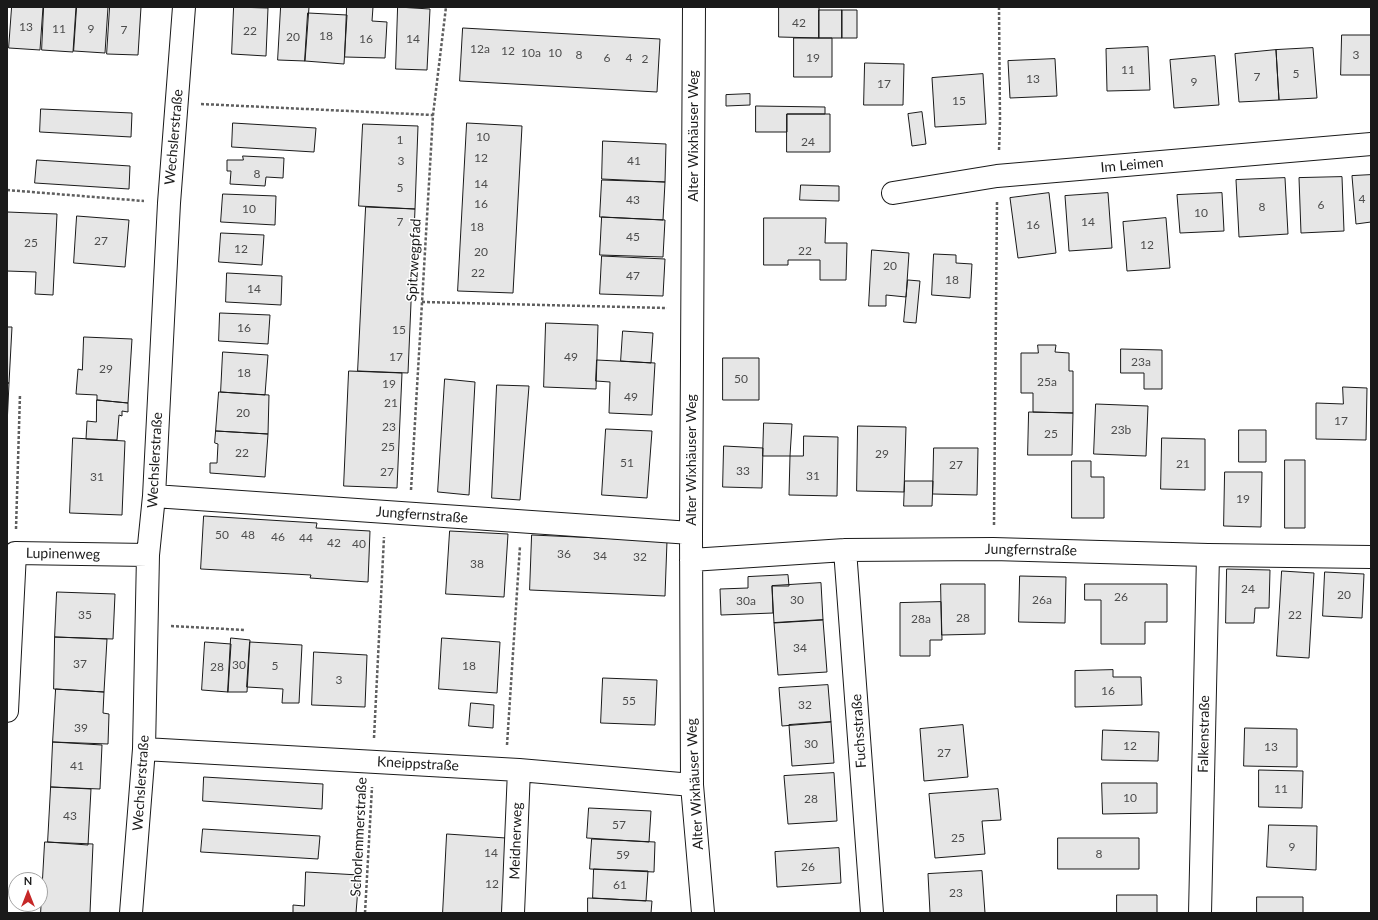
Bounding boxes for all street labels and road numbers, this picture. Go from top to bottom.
street label: Alter Wixhäuser Weg [685,70,701,202]
street label: Wechslerstraße [161,88,187,186]
street label: Im Leimen [1100,154,1164,176]
street label: Spitzwegpfad [403,218,425,302]
street label: Alter Wixhäuser Weg [683,394,699,526]
street label: Wechslerstraße [144,412,166,508]
street label: Jungfernstraße [375,503,469,527]
street label: Jungfernstraße [985,541,1077,559]
street label: Lupinenweg [26,545,100,563]
street label: Fuchsstraße [848,693,870,769]
street label: Falkenstraße [1195,695,1213,773]
street label: Alter Wixhäuser Weg [683,718,707,850]
street label: Wechslerstraße [129,735,153,831]
street label: Kneippstraße [377,753,459,775]
street label: Schorlemmerstraße [347,777,371,897]
street label: Meidnerweg [506,802,526,880]

